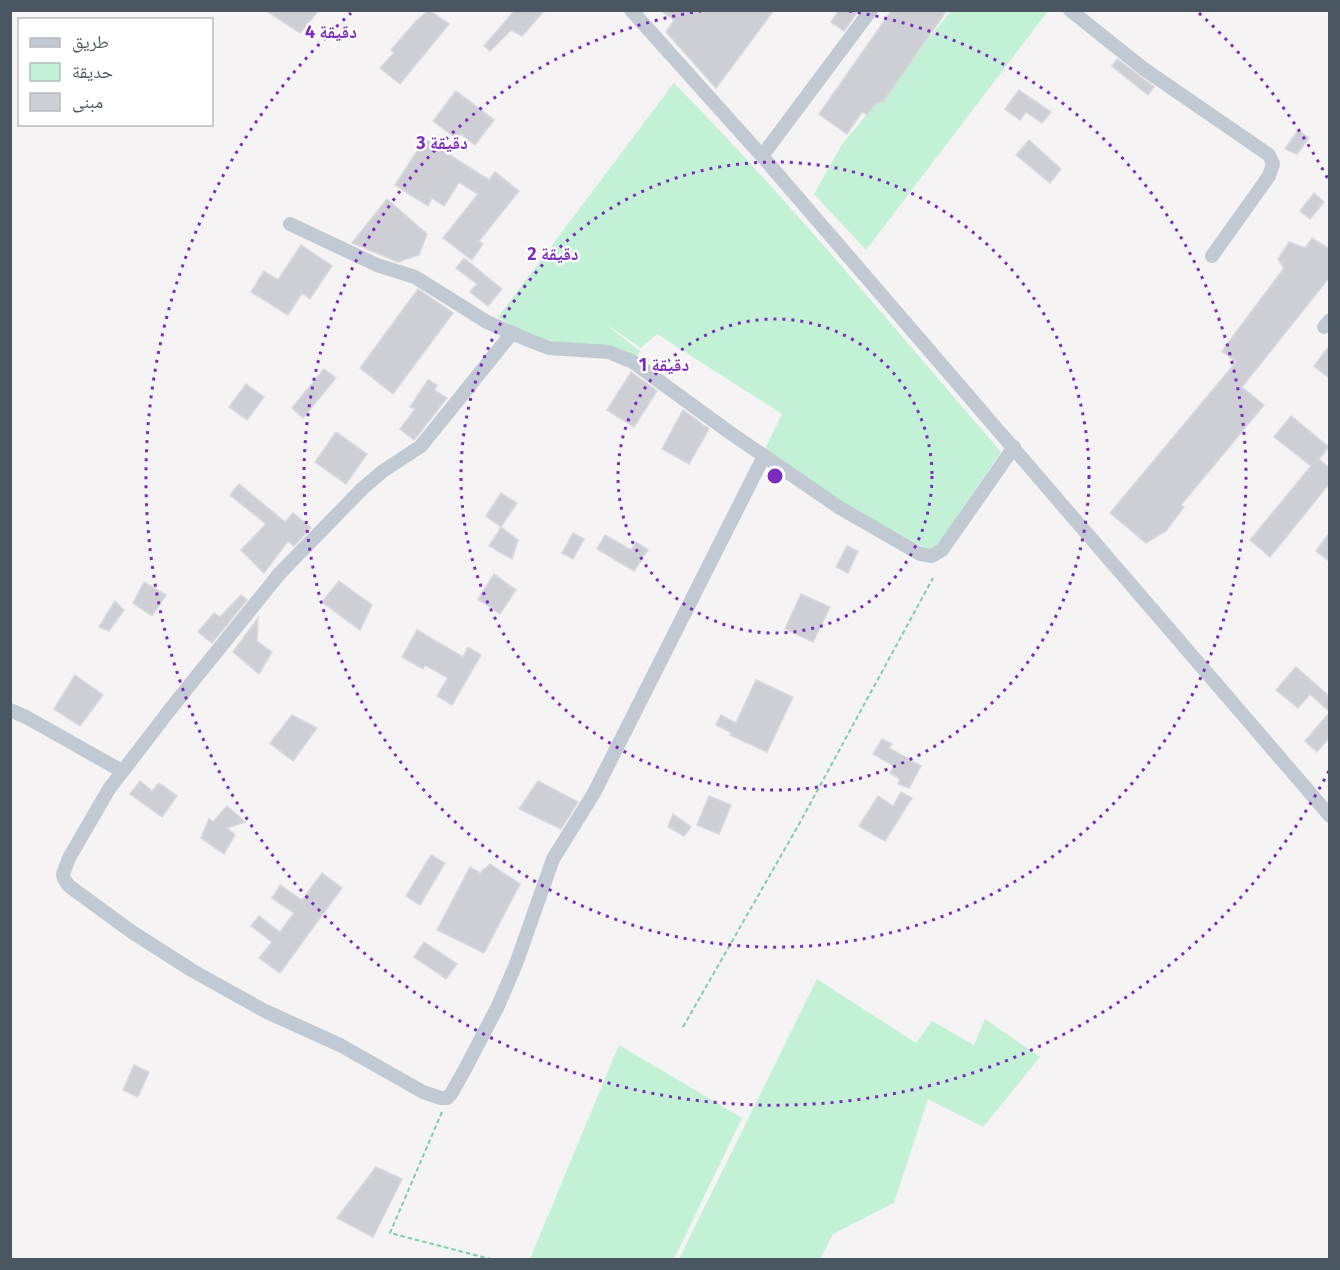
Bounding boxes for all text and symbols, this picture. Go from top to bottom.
legend [18,18,213,126]
text: 4 دقيقة [305,21,357,43]
text: طريق [72,31,109,53]
text: حديقة [72,61,113,83]
text: مبنى [72,91,103,113]
text: 3 دقيقة [415,132,468,154]
text: 2 دقيقة [527,243,579,265]
text: 1 دقيقة [639,354,689,376]
centre of rings [765,466,785,486]

